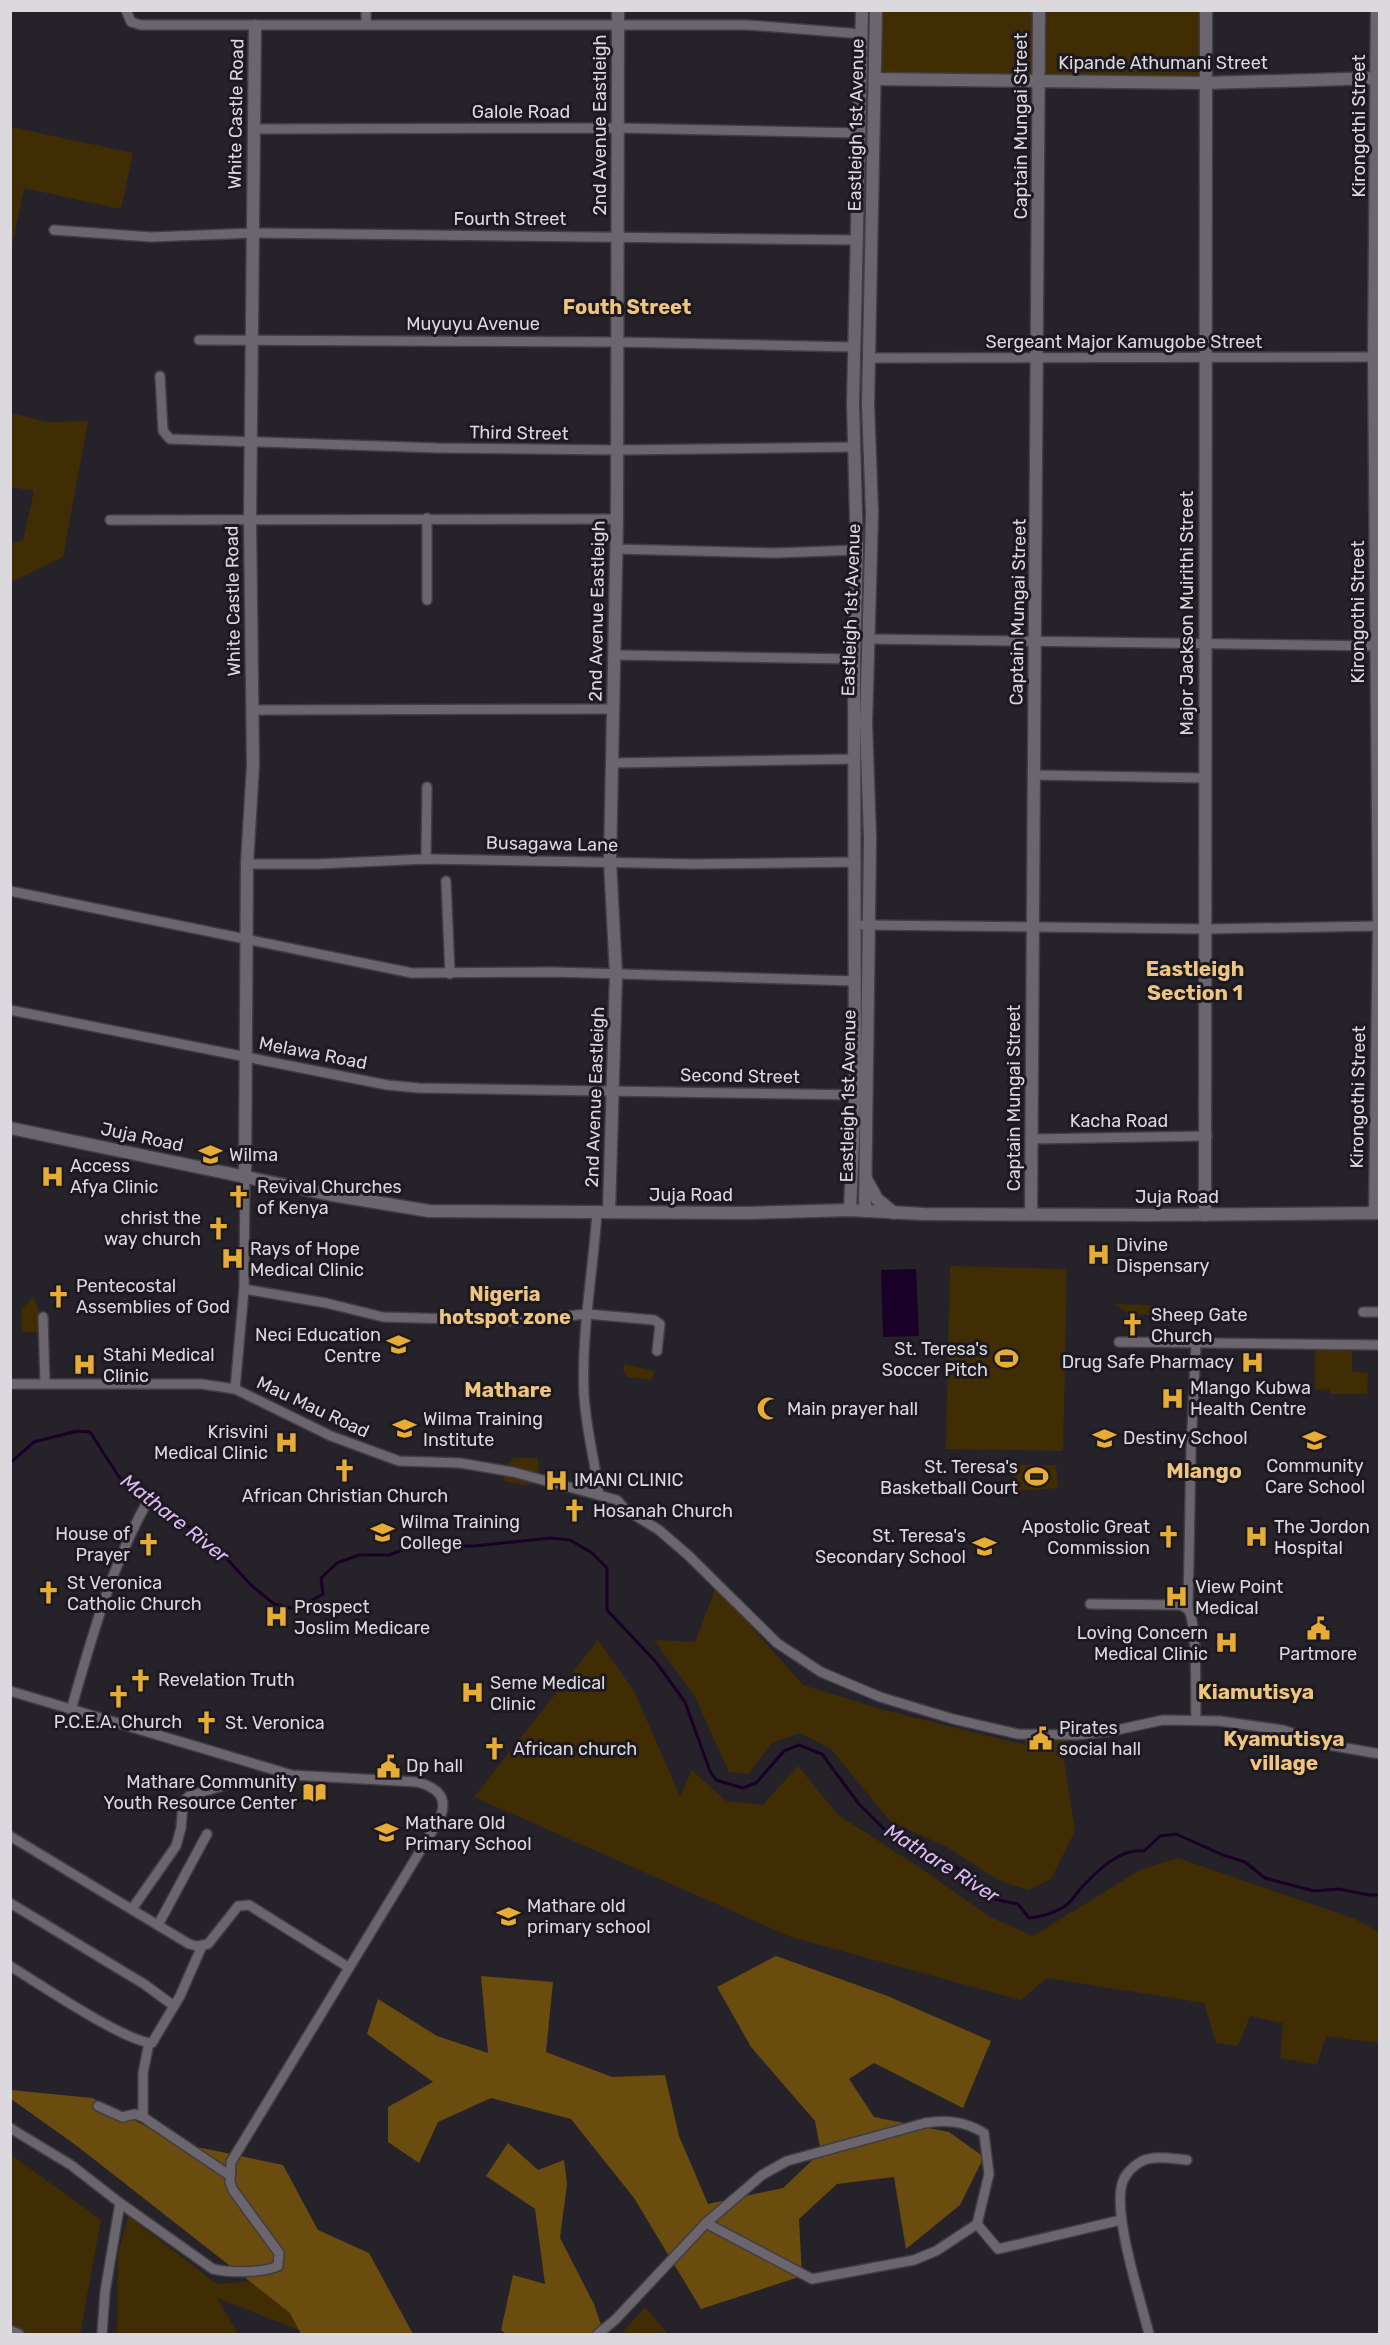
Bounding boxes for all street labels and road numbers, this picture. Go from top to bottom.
street label: Captain Mungai Street [1010,33,1032,219]
street label: 2nd Avenue Eastleigh [589,34,611,216]
street label: White Castle Road [224,38,248,190]
street label: Eastleigh 1st Avenue [843,38,869,212]
street label: Kipande Athumani Street [1058,52,1268,74]
street label: Kirongothi Street [1348,55,1370,197]
street label: Galole Road [472,101,570,123]
street label: Fourth Street [454,208,566,230]
street label: Muyuyu Avenue [406,313,540,335]
street label: Sergeant Major Kamugobe Street [986,331,1262,353]
street label: Third Street [469,421,569,445]
street label: Major Jackson Muirithi Street [1176,491,1198,735]
street label: Captain Mungai Street [1005,518,1031,706]
street label: 2nd Avenue Eastleigh [584,520,610,702]
street label: Eastleigh 1st Avenue [837,523,865,697]
street label: White Castle Road [221,525,245,677]
street label: Kirongothi Street [1347,541,1369,683]
street label: Busagawa Lane [486,832,618,856]
street label: Captain Mungai Street [1003,1005,1025,1191]
street label: 2nd Avenue Eastleigh [581,1006,609,1188]
street label: Eastleigh 1st Avenue [835,1009,861,1183]
street label: Kirongothi Street [1346,1025,1370,1169]
street label: Melawa Road [257,1032,369,1074]
street label: Second Street [680,1064,800,1088]
street label: Kacha Road [1070,1110,1168,1132]
street label: Juja Road [99,1118,185,1156]
street label: Juja Road [649,1184,733,1206]
street label: Juja Road [1135,1186,1219,1208]
street label: Mau Mau Road [253,1371,373,1443]

